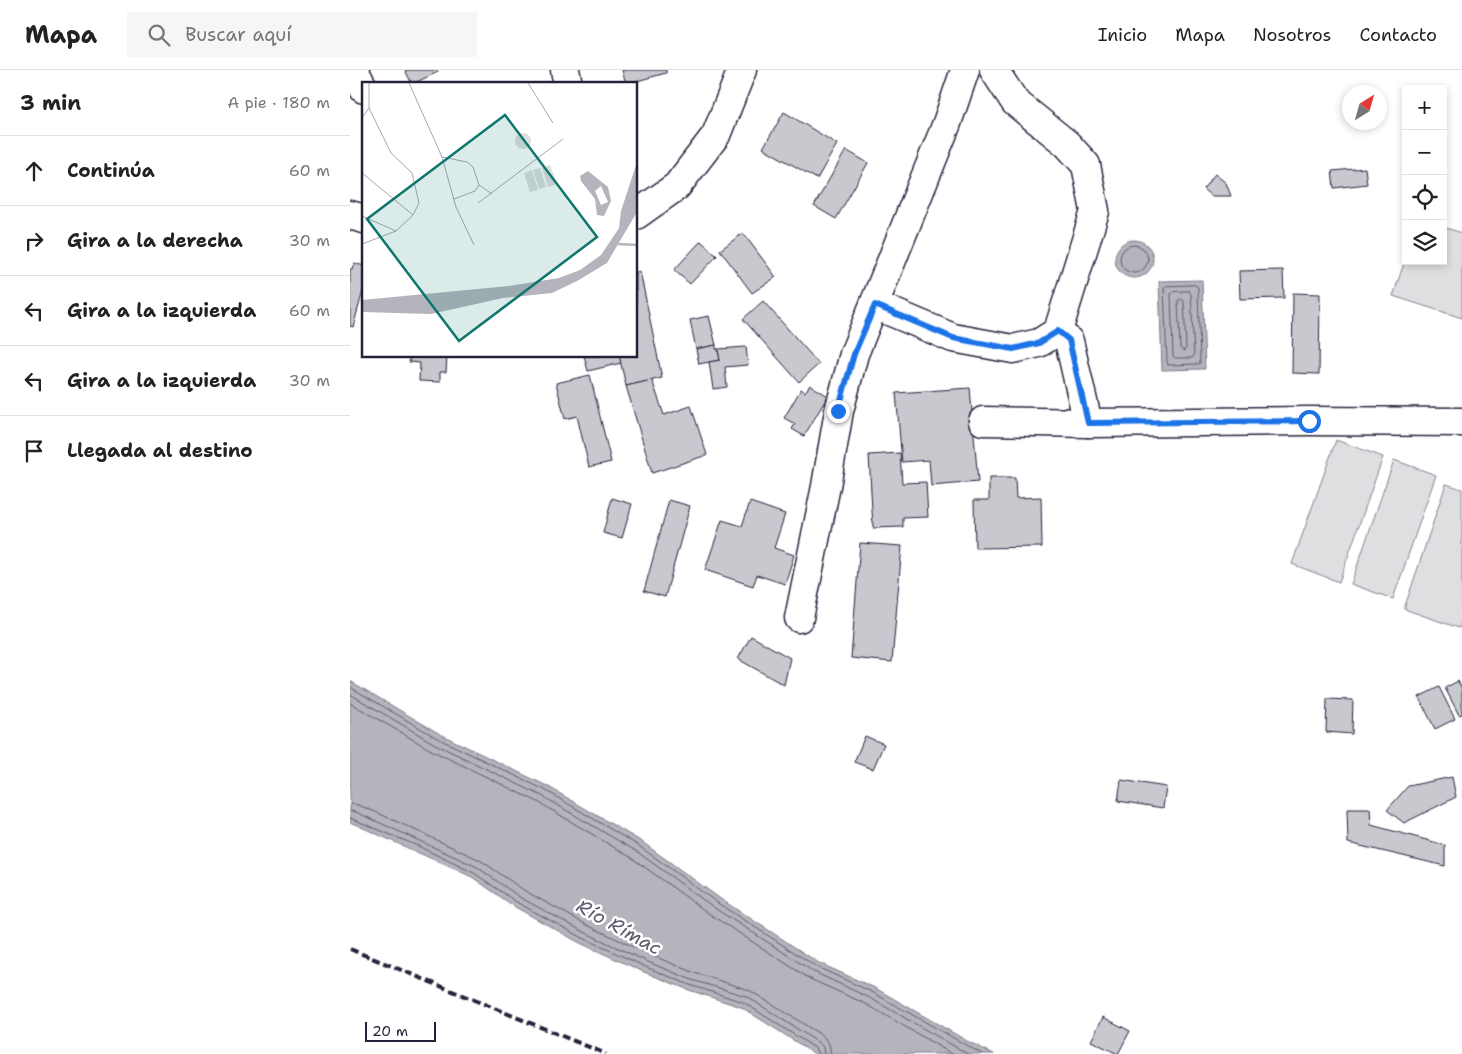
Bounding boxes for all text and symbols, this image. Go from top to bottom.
search box [127,12,477,57]
text: Mapa [25,19,97,51]
icon: search [145,21,173,49]
text: Buscar aquí [185,22,292,47]
text: Inicio [1098,23,1147,47]
text: Mapa [1175,23,1225,47]
text: Nosotros [1253,23,1331,47]
text: Contacto [1359,23,1437,47]
inset map [362,82,638,358]
north arrow [1342,85,1387,130]
map controls [1402,85,1447,265]
button: + [1402,85,1447,130]
text: 3 min [20,89,81,117]
text: A pie · 180 m [228,92,330,113]
button: − [1402,130,1447,175]
icon: ahead [20,157,48,185]
text: Continúa [67,158,155,183]
text: 60 m [289,160,330,181]
button: locate [1402,175,1447,220]
button: layers [1402,220,1447,265]
icon: right [20,227,48,255]
text: Gira a la derecha [67,228,243,253]
text: 30 m [289,230,330,251]
icon: left [20,297,48,325]
text: Gira a la izquierda [67,298,256,323]
text: 60 m [289,300,330,321]
icon: left [20,367,48,395]
text: Gira a la izquierda [67,368,256,393]
text: 30 m [289,370,330,391]
route end [827,400,850,423]
route start [1298,410,1321,433]
icon: arrive [20,437,48,465]
text: Llegada al destino [67,438,253,463]
water label: Río Rímac [572,893,666,961]
scale bar [365,1019,436,1042]
text: 20 m [372,1022,408,1040]

